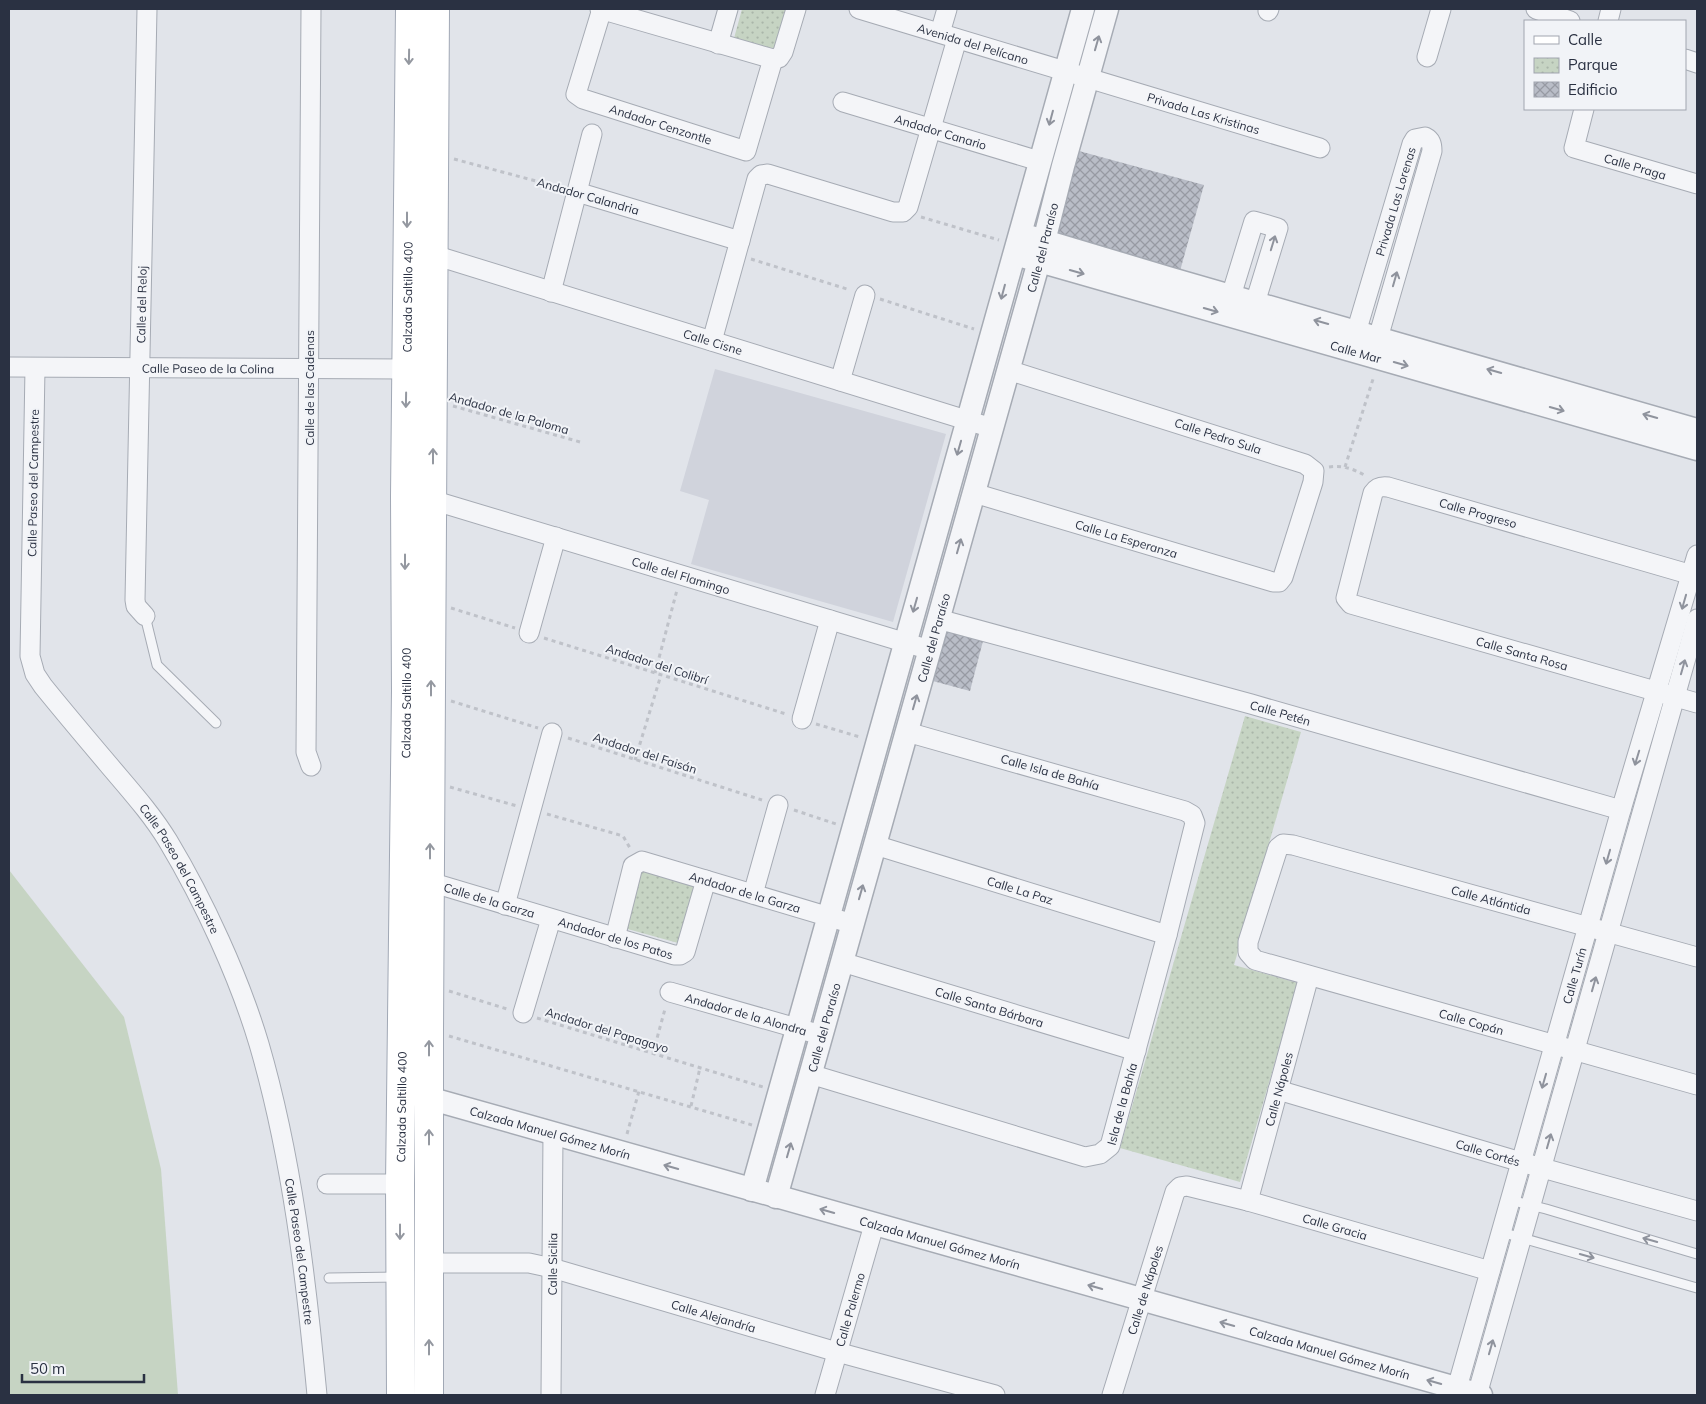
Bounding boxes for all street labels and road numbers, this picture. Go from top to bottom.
street label: Avenida del Pelícano [916,20,1030,67]
street label: Privada Las Kristinas [1146,89,1262,137]
street label: Andador Cenzontle [607,100,714,147]
street label: Andador Canario [893,110,989,152]
street label: Privada Las Lorenas [1372,145,1418,258]
street label: Calle Praga [1602,150,1668,182]
street label: Andador Calandria [535,174,641,218]
street label: Calle del Paraíso [1023,201,1061,294]
street label: Calzada Saltillo 400 [399,242,415,353]
street label: Calle del Reloj [133,265,149,344]
street label: Calle Cisne [681,325,744,358]
street label: Calle de las Cadenas [302,330,317,446]
street label: Calle Mar [1328,337,1384,366]
street label: Calle Paseo de la Colina [142,360,274,376]
street label: Andador de la Paloma [447,389,571,437]
street label: Calle Paseo del Campestre [24,409,42,557]
street label: Calle Pedro Sula [1173,415,1263,457]
street label: Calle Progreso [1437,495,1519,531]
street label: Calle La Esperanza [1073,516,1179,561]
street label: Calle del Flamingo [630,553,732,597]
street label: Calle del Paraíso [913,591,953,684]
street label: Calle Santa Rosa [1474,633,1570,673]
street label: Andador del Colibrí [604,640,711,688]
street label: Calzada Saltillo 400 [398,648,414,759]
street label: Calle Petén [1248,697,1313,728]
street label: Andador del Faisán [591,729,699,777]
street label: Calle Isla de Bahía [999,751,1101,793]
street label: Calle Paseo del Campestre [136,800,223,936]
street label: Andador de la Garza [687,868,803,915]
street label: Calle La Paz [985,873,1055,907]
street label: Calle de la Garza [442,879,537,920]
street label: Calle Atlántida [1449,882,1533,918]
street label: Andador de los Patos [557,913,675,962]
street label: Calle Turín [1559,946,1589,1006]
street label: Calle del Paraíso [804,981,843,1074]
street label: Calle Santa Bárbara [933,983,1045,1030]
street label: Andador de la Alondra [683,989,809,1038]
street label: Andador del Papagayo [544,1004,671,1056]
street label: Calle Copán [1437,1005,1506,1038]
street label: Calle Nápoles [1261,1050,1296,1128]
street label: Calzada Saltillo 400 [393,1051,409,1163]
street label: Isla de la Bahía [1103,1061,1140,1147]
street label: Calzada Manuel Gómez Morín [468,1103,632,1162]
street label: Calle Cortés [1454,1136,1522,1169]
street label: Calle Paseo del Campestre [282,1177,317,1326]
street label: Calle Gracia [1301,1210,1369,1243]
street label: Calzada Manuel Gómez Morín [858,1213,1022,1272]
street label: Calle Sicilia [544,1233,560,1295]
street label: Calle de Nápoles [1124,1243,1166,1337]
street label: Calle Palermo [832,1271,867,1348]
street label: Calle Alejandría [669,1296,758,1335]
street label: Calzada Manuel Gómez Morín [1248,1322,1412,1382]

